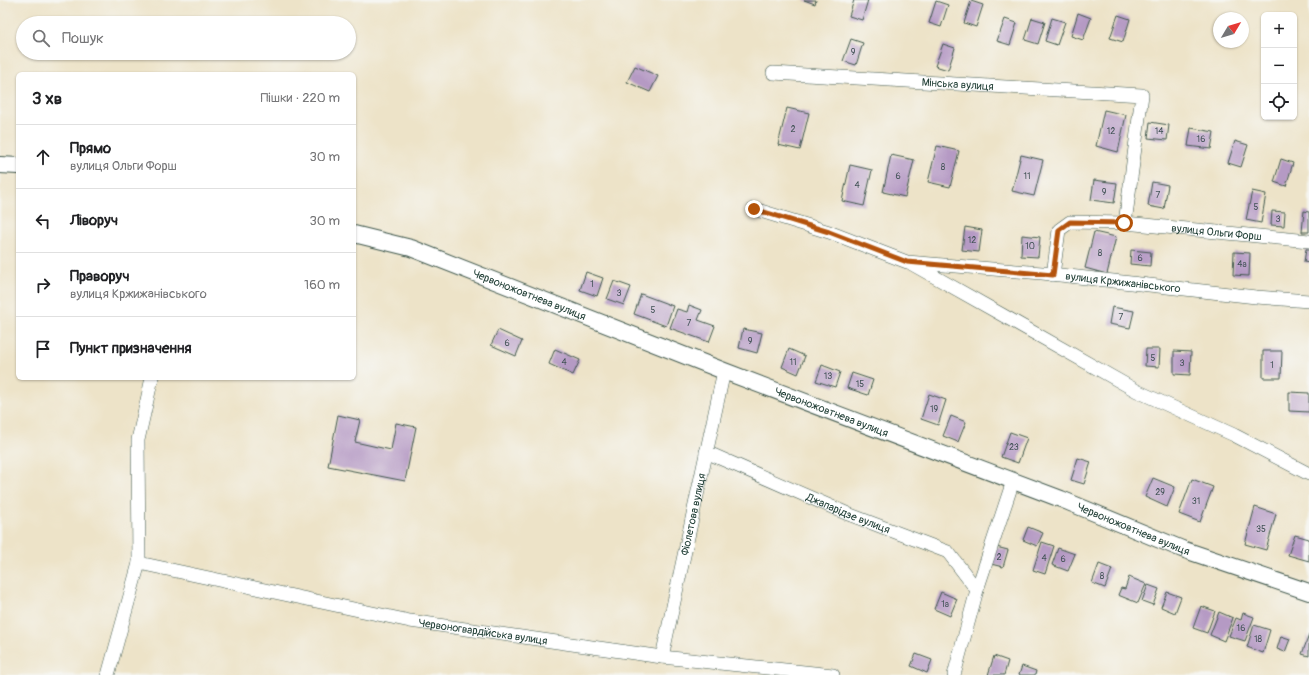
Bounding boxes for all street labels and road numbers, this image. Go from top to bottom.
street label: Мінська вулиця [921,75,994,93]
street label: вулиця Ольги Форш [1171,221,1262,243]
street label: Червоножовтнева вулиця [471,266,588,323]
street label: вулиця Кржижанівського [1065,269,1181,295]
street label: Червоножовтнева вулиця [773,384,890,439]
street label: Фіолетова вулиця [678,472,708,557]
street label: Джапарідзе вулиця [804,490,892,536]
street label: Червоножовтнева вулиця [1075,500,1192,558]
street label: Червоногвардійська вулиця [418,616,548,647]

